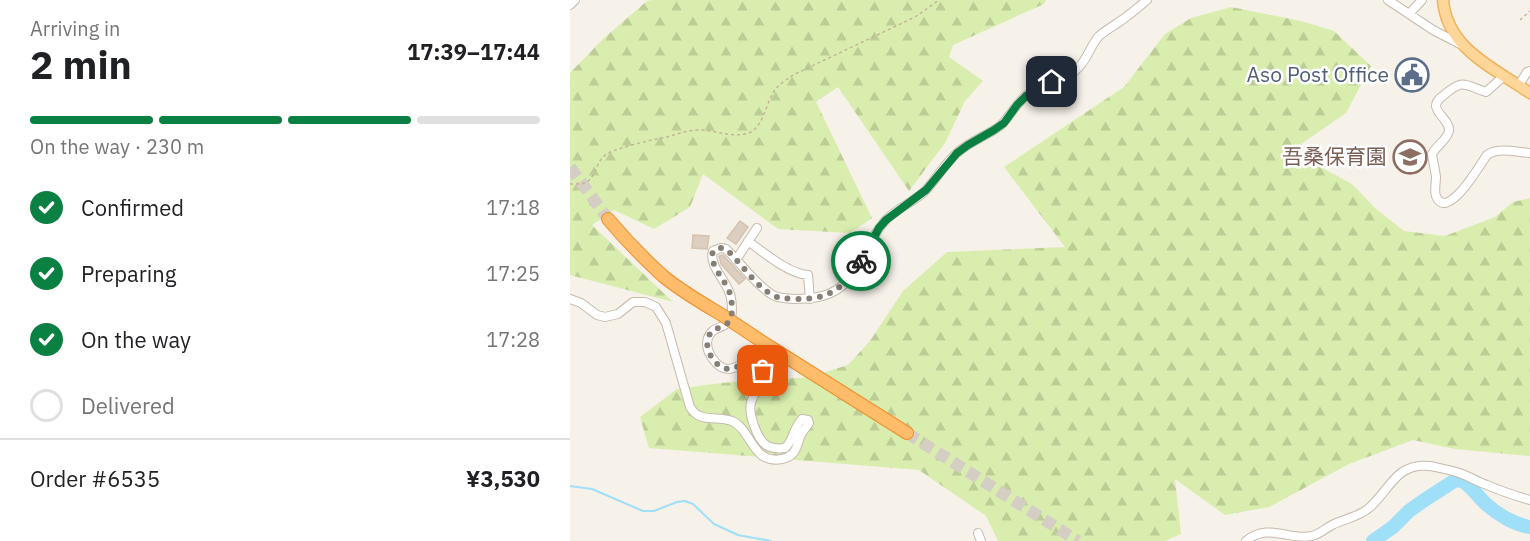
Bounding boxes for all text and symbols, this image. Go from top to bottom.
text: Arriving in [30,15,120,42]
text: 17:39–17:44 [407,37,540,66]
text: 2 min [30,39,132,90]
pin [1026,56,1077,107]
public building icon: Aso Post Office [1394,57,1430,93]
place label: Aso Post Office [1247,60,1389,88]
icon: home [1035,65,1068,98]
text: On the way · 230 m [30,133,204,160]
school or university icon: 吾桑保育園 [1392,139,1428,175]
place label: 吾桑保育園 [1282,142,1387,170]
icon: check [30,191,63,224]
text: Confirmed [81,193,184,222]
text: 17:18 [486,194,540,221]
courier [831,231,891,291]
icon: bike [845,245,878,278]
icon: check [30,257,63,290]
text: Preparing [81,259,176,288]
text: 17:25 [486,260,540,287]
icon: check [30,323,63,356]
text: On the way [81,325,191,354]
text: 17:28 [486,326,540,353]
pin [737,345,788,396]
icon: bag [746,354,779,387]
text: Delivered [81,391,175,420]
text: Order #6535 [30,464,160,493]
text: ¥3,530 [466,464,540,493]

